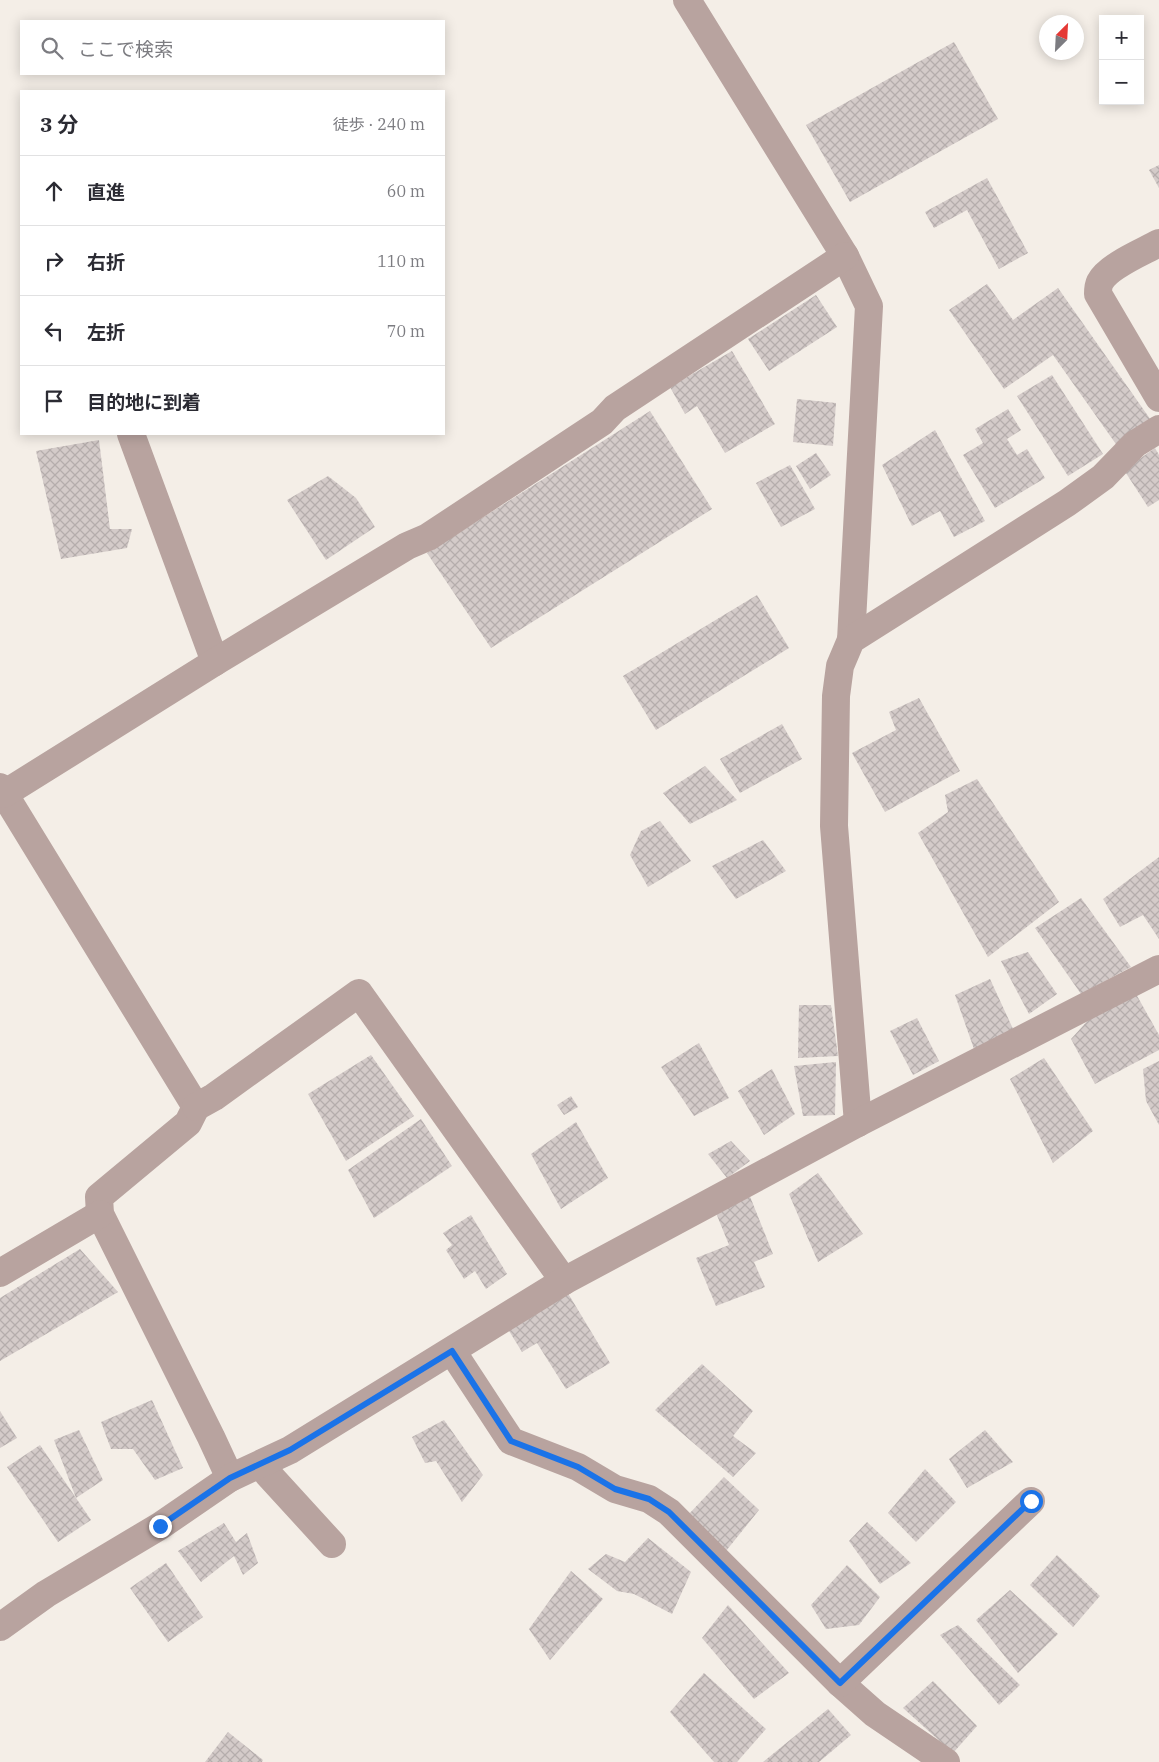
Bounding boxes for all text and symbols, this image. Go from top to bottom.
north arrow [1039,15,1084,60]
map controls [1099,15,1144,105]
button: + [1099,15,1144,60]
search box [20,20,445,75]
icon: search [38,34,66,62]
text: ここで検索 [78,37,173,61]
button: − [1099,60,1144,105]
text: 3 分 [40,110,78,138]
text: 徒歩 · 240 m [333,114,425,134]
icon: ahead [40,177,68,205]
text: 直進 [87,180,125,204]
text: 60 m [387,181,425,201]
icon: right [40,247,68,275]
text: 右折 [87,250,125,274]
text: 110 m [377,251,425,271]
icon: left [40,317,68,345]
text: 左折 [87,320,125,344]
text: 70 m [387,321,425,341]
icon: arrive [40,387,68,415]
text: 目的地に到着 [87,390,201,414]
route start [1020,1490,1043,1513]
route end [149,1515,172,1538]

